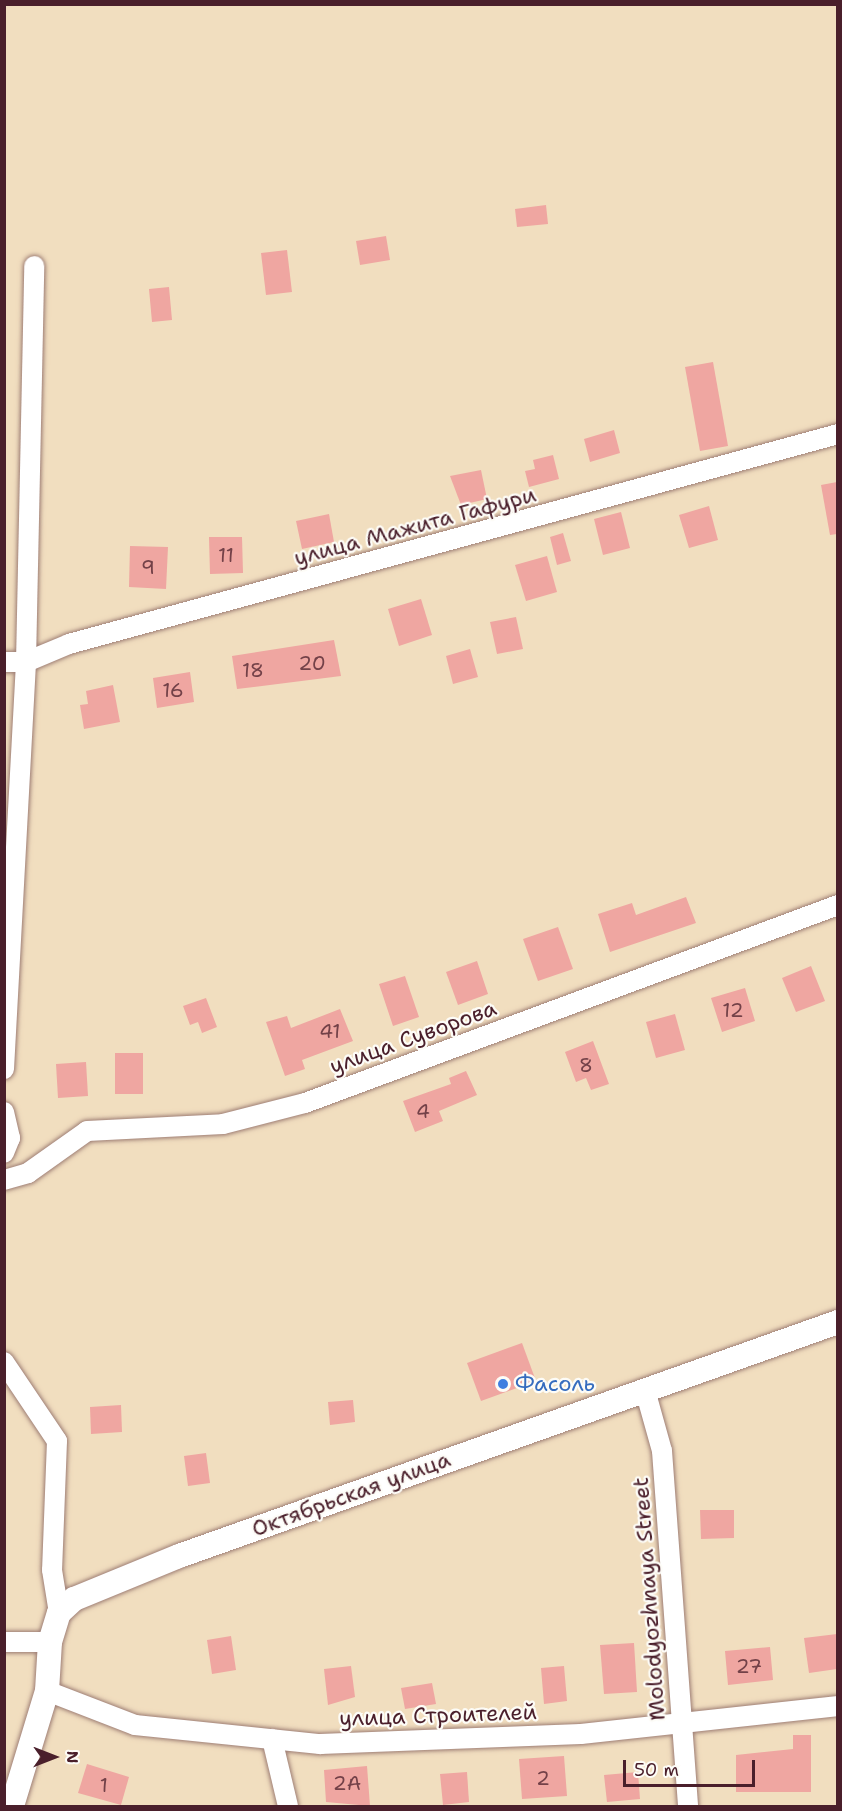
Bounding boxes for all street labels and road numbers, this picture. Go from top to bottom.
street label: улица Мажита Гафури [291,481,539,571]
street label: улица Суворова [326,995,500,1079]
street label: Октябрьская улица [248,1446,454,1542]
street label: Molodyozhnaya Street [627,1476,671,1722]
street label: улица Строителей [339,1698,537,1732]

